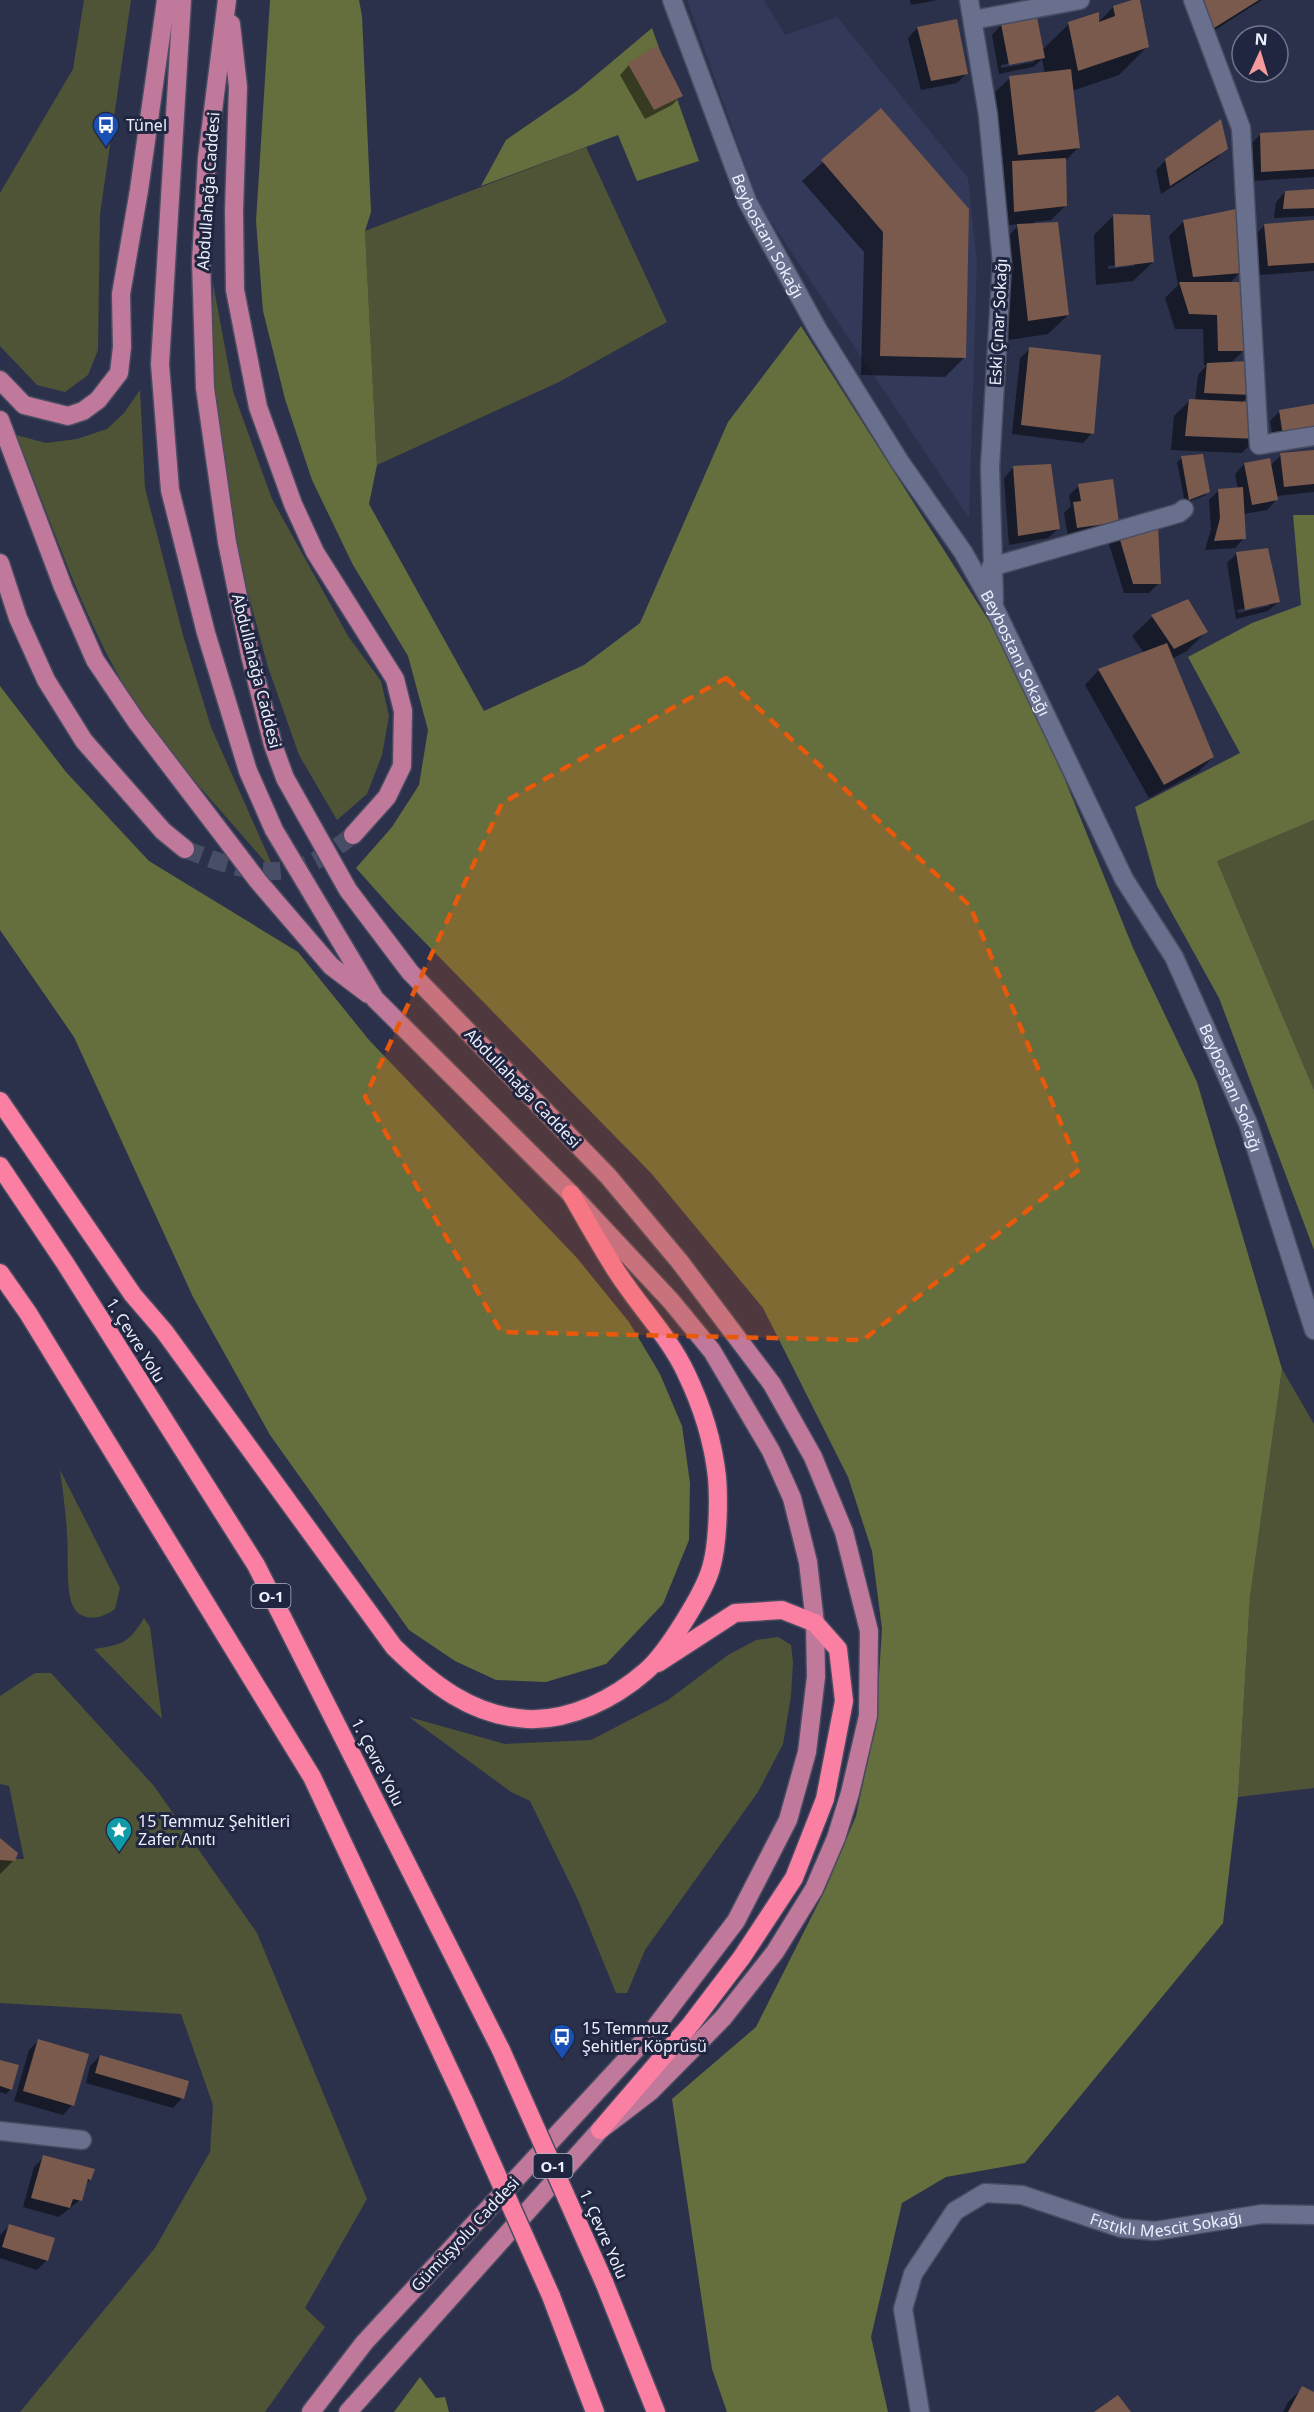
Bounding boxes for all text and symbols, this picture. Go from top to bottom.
north arrow [1230,24,1290,84]
text: N [1254,28,1268,50]
bus stop icon: Tünel [91,110,121,148]
street label: Abdullahağa Caddesi [192,111,224,271]
place label: Tünel [126,114,167,136]
street label: Beybostanı Sokağı [727,171,809,302]
street label: Eski Çınar Sokağı [984,258,1012,386]
street label: Beybostanı Sokağı [976,586,1056,720]
street label: Abdullahağa Caddesi [227,591,287,751]
street label: Beybostanı Sokağı [1194,1020,1268,1155]
street label: Abdullahağa Caddesi [460,1023,586,1153]
street label: 1. Çevre Yolu [101,1293,171,1387]
road number: O-1 [252,1584,290,1608]
street label: 1. Çevre Yolu [346,1714,410,1810]
place label: 15 Temmuz Şehitleri Zafer Anıtı [138,1810,290,1850]
place icon: 15 Temmuz Şehitleri Zafer Anıtı [104,1815,134,1853]
place label: 15 Temmuz Şehitler Köprüsü [582,2017,707,2057]
bus stop icon: 15 Temmuz Şehitler Köprüsü [547,2022,577,2060]
road number: O-1 [534,2154,572,2178]
street label: Gümüşyolu Caddesi [406,2172,524,2296]
street label: 1. Çevre Yolu [574,2186,634,2282]
street label: Fıstıklı Mescit Sokağı [1087,2206,1244,2242]

